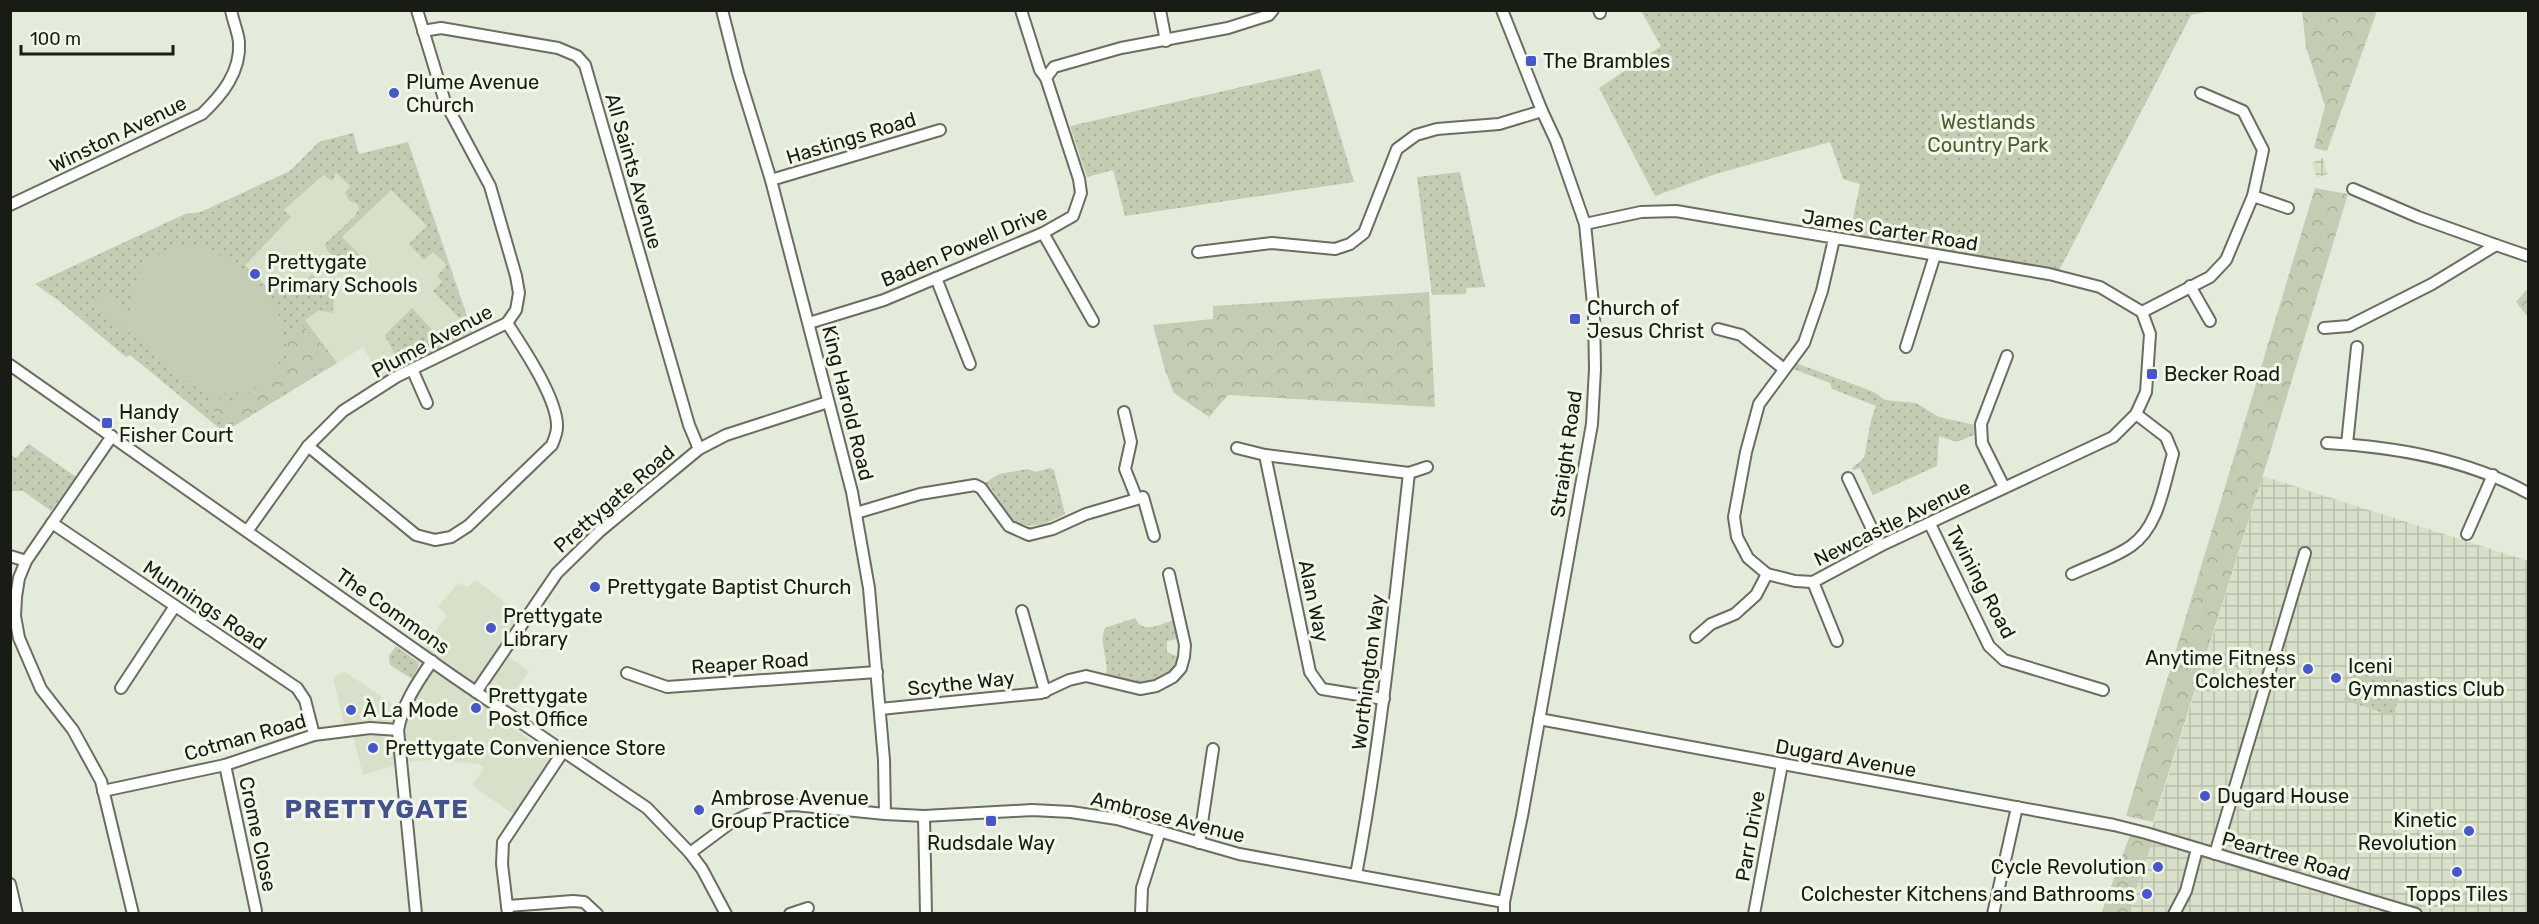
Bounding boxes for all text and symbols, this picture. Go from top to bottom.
scale bar [21,18,172,56]
text: 100 m [30,28,81,50]
place label: The Brambles [1543,49,1670,73]
marker: The Brambles [1524,54,1538,68]
place label: Plume Avenue Church [406,70,539,117]
marker: Plume Avenue Church [387,86,401,100]
street label: All Saints Avenue [600,90,668,252]
street label: Winston Avenue [46,91,190,177]
street label: Hastings Road [783,107,919,169]
park label: Westlands Country Park [1927,110,2049,157]
street label: Baden Powell Drive [877,200,1051,292]
street label: James Carter Road [1800,204,1980,256]
place label: Prettygate Primary Schools [267,250,418,297]
marker: Prettygate Primary Schools [248,267,262,281]
place label: Church of Jesus Christ [1587,296,1704,343]
street label: Plume Avenue [368,299,496,383]
marker: Church of Jesus Christ [1568,312,1582,326]
street label: King Harold Road [817,323,879,483]
place label: Becker Road [2164,362,2280,386]
marker: Becker Road [2145,367,2159,381]
street label: Straight Road [1545,389,1587,519]
place label: Handy Fisher Court [119,400,234,447]
marker: Handy Fisher Court [100,416,114,430]
street label: Prettygate Road [549,440,679,558]
street label: Newcastle Avenue [1810,475,1974,571]
street label: Twining Road [1941,521,2021,643]
street label: Munnings Road [139,555,271,655]
street label: Alan Way [1294,558,1334,644]
street label: The Commons [331,563,455,659]
place label: Prettygate Baptist Church [607,575,851,599]
marker: Prettygate Baptist Church [588,580,602,594]
street label: Worthington Way [1347,593,1389,751]
place label: Prettygate Library [503,604,603,651]
marker: Prettygate Library [484,621,498,635]
place label: Anytime Fitness Colchester [2145,646,2296,693]
street label: Reaper Road [690,647,810,679]
place label: Iceni Gymnastics Club [2348,654,2505,701]
marker: Anytime Fitness Colchester [2301,662,2315,676]
street label: Scythe Way [906,665,1016,701]
marker: Iceni Gymnastics Club [2329,671,2343,685]
place label: Prettygate Post Office [488,684,588,731]
place label: À La Mode [363,698,458,722]
marker: Prettygate Post Office [469,701,483,715]
marker: À La Mode [344,703,358,717]
street label: Cotman Road [181,708,309,766]
street label: Dugard Avenue [1774,734,1918,782]
place label: Prettygate Convenience Store [385,736,666,760]
marker: Prettygate Convenience Store [366,741,380,755]
street label: Crome Close [234,774,282,894]
place label: Dugard House [2217,784,2349,808]
place label: Ambrose Avenue Group Practice [711,786,869,833]
street label: Ambrose Avenue [1089,786,1247,848]
street label: Parr Drive [1730,789,1770,883]
marker: Dugard House [2198,789,2212,803]
district label: PRETTYGATE [285,794,469,825]
marker: Ambrose Avenue Group Practice [692,803,706,817]
place label: Kinetic Revolution [2358,808,2457,855]
marker: Rudsdale Way [984,814,998,828]
marker: Kinetic Revolution [2462,824,2476,838]
street label: Peartree Road [2219,826,2353,886]
place label: Rudsdale Way [927,831,1055,855]
place label: Cycle Revolution [1991,855,2146,879]
marker: Cycle Revolution [2151,860,2165,874]
marker: Topps Tiles [2450,865,2464,879]
place label: Colchester Kitchens and Bathrooms [1801,882,2135,906]
place label: Topps Tiles [2406,882,2508,906]
marker: Colchester Kitchens and Bathrooms [2140,887,2154,901]

